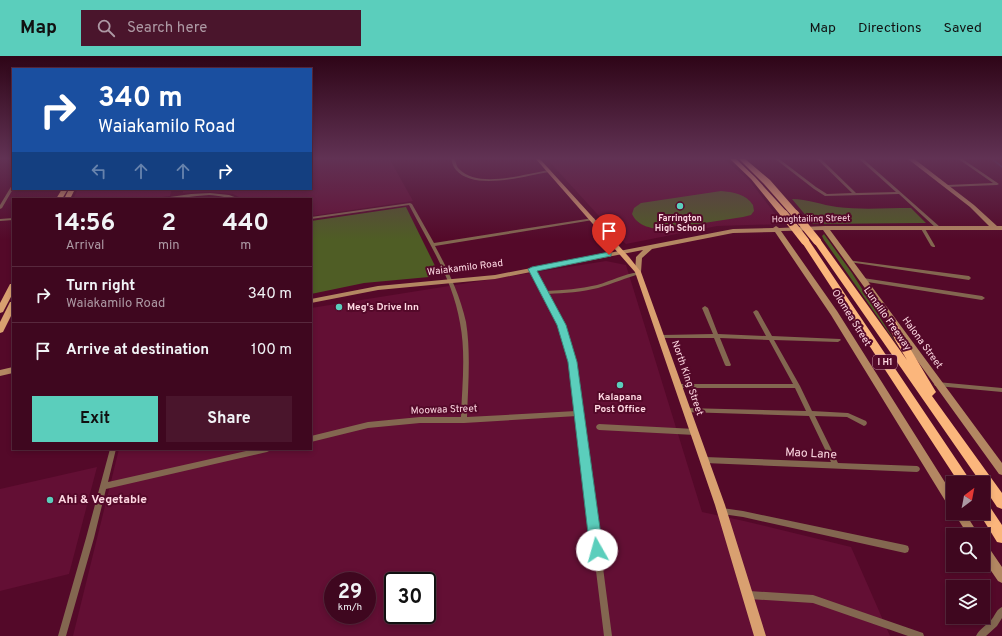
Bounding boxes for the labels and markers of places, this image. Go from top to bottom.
marker: Farrington High School [675,201,685,211]
place label: Farrington High School [655,213,705,234]
pin [592,214,626,255]
place label: Meg's Drive Inn [347,301,419,314]
marker: Meg's Drive Inn [334,302,344,312]
marker: Kalapana Post Office [615,380,625,390]
place label: Kalapana Post Office [594,391,646,416]
place label: Ahi & Vegetable [58,492,147,508]
marker: Ahi & Vegetable [45,495,55,505]

